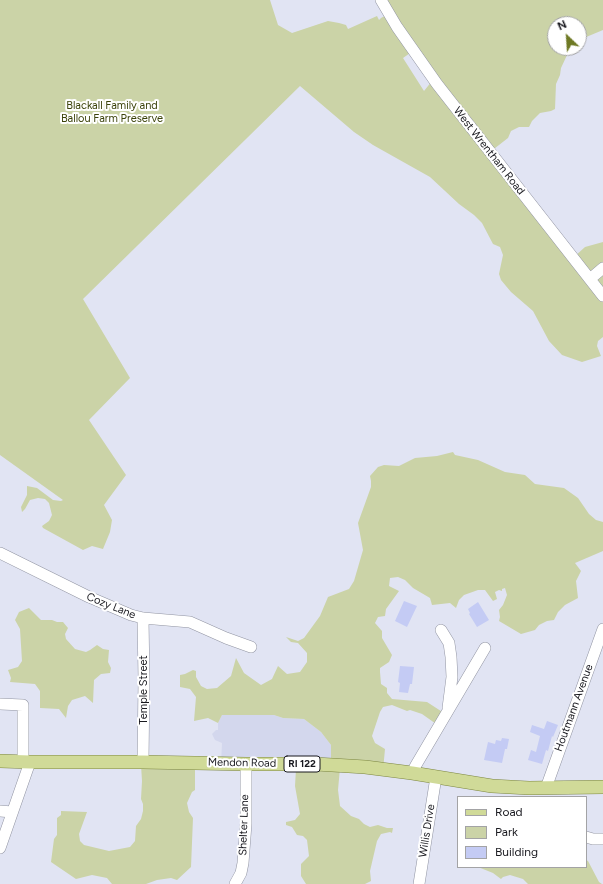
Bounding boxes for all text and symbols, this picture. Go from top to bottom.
north arrow [547,16,587,56]
text: N [556,18,569,33]
park label: Blackall Family and Ballou Farm Preserve [61,99,163,125]
street label: West Wrentham Road [451,104,527,198]
street label: Cozy Lane [85,590,137,622]
street label: Temple Street [137,655,151,725]
street label: Houtmann Avenue [552,662,596,754]
street label: Mendon Road [208,756,276,770]
road number: RI 122 [284,756,320,772]
street label: Shelter Lane [236,794,252,856]
legend [457,796,587,868]
street label: Willis Drive [416,803,438,859]
text: Road [495,805,523,819]
text: Park [495,825,518,839]
text: Building [495,845,538,859]

